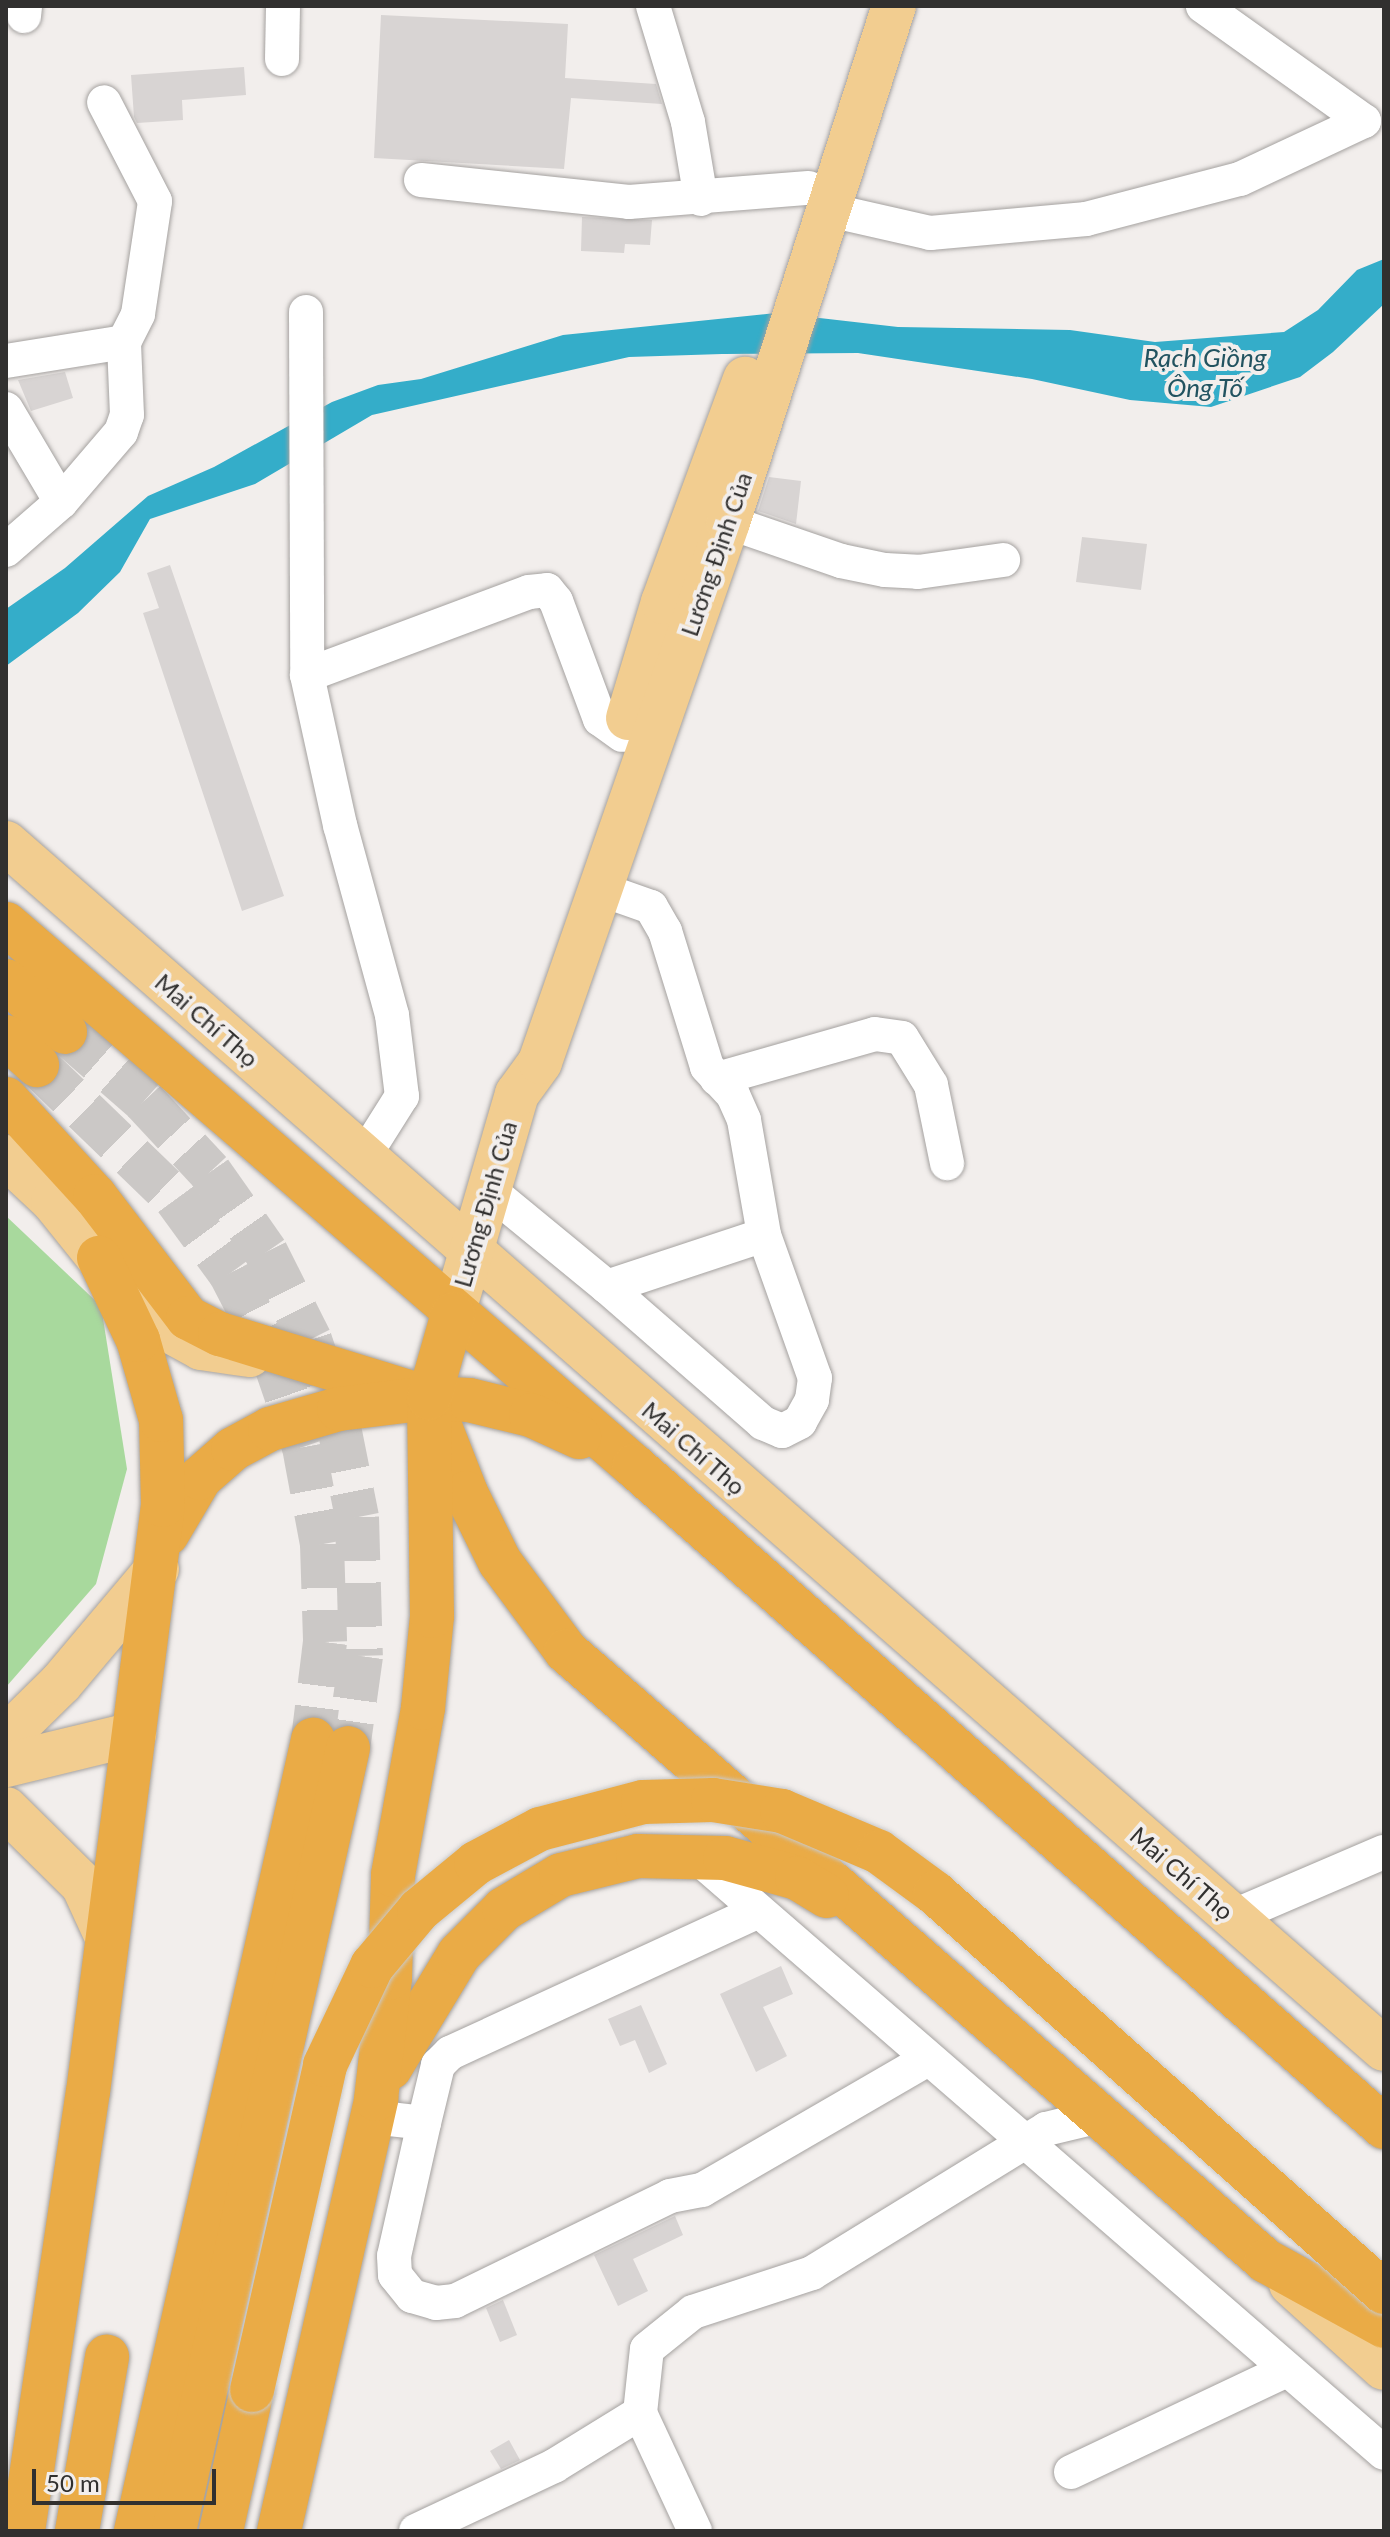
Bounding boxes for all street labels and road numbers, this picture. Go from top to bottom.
street label: Lương Định Của [674,468,758,640]
street label: Mai Chí Thọ [149,967,265,1073]
street label: Lương Định Của [448,1118,522,1290]
street label: Mai Chí Thọ [636,1395,752,1501]
street label: Mai Chí Thọ [1124,1820,1240,1926]

